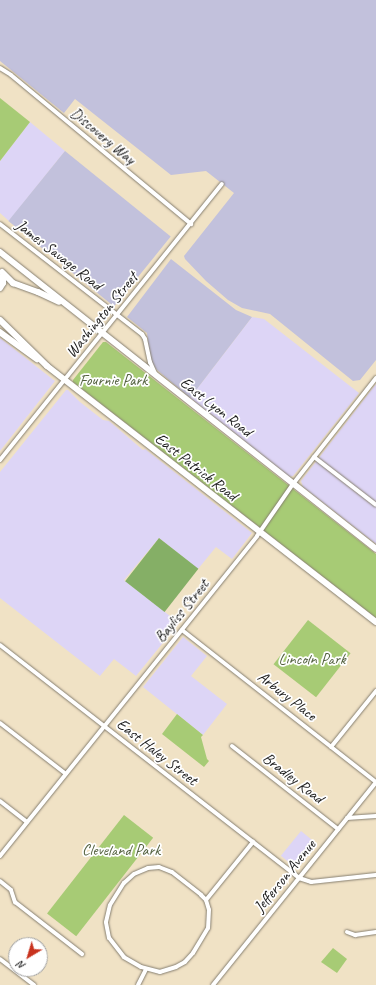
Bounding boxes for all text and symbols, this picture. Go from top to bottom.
street label: Discovery Way [67,103,139,169]
street label: James Savage Road [13,216,105,294]
street label: Washington Street [62,269,142,361]
park label: Fournie Park [79,370,147,390]
street label: East Lyon Road [176,373,256,441]
street label: East Patrick Road [151,429,241,505]
street label: Bayliss Street [151,576,213,646]
park label: Lincoln Park [278,649,346,669]
street label: Arbury Place [254,667,320,725]
street label: East Haley Street [112,714,202,790]
street label: Bradley Road [259,748,327,808]
street label: Jefferson Avenue [250,836,320,916]
park label: Cleveland Park [82,840,160,860]
north arrow [8,937,48,977]
text: N [14,958,28,973]

